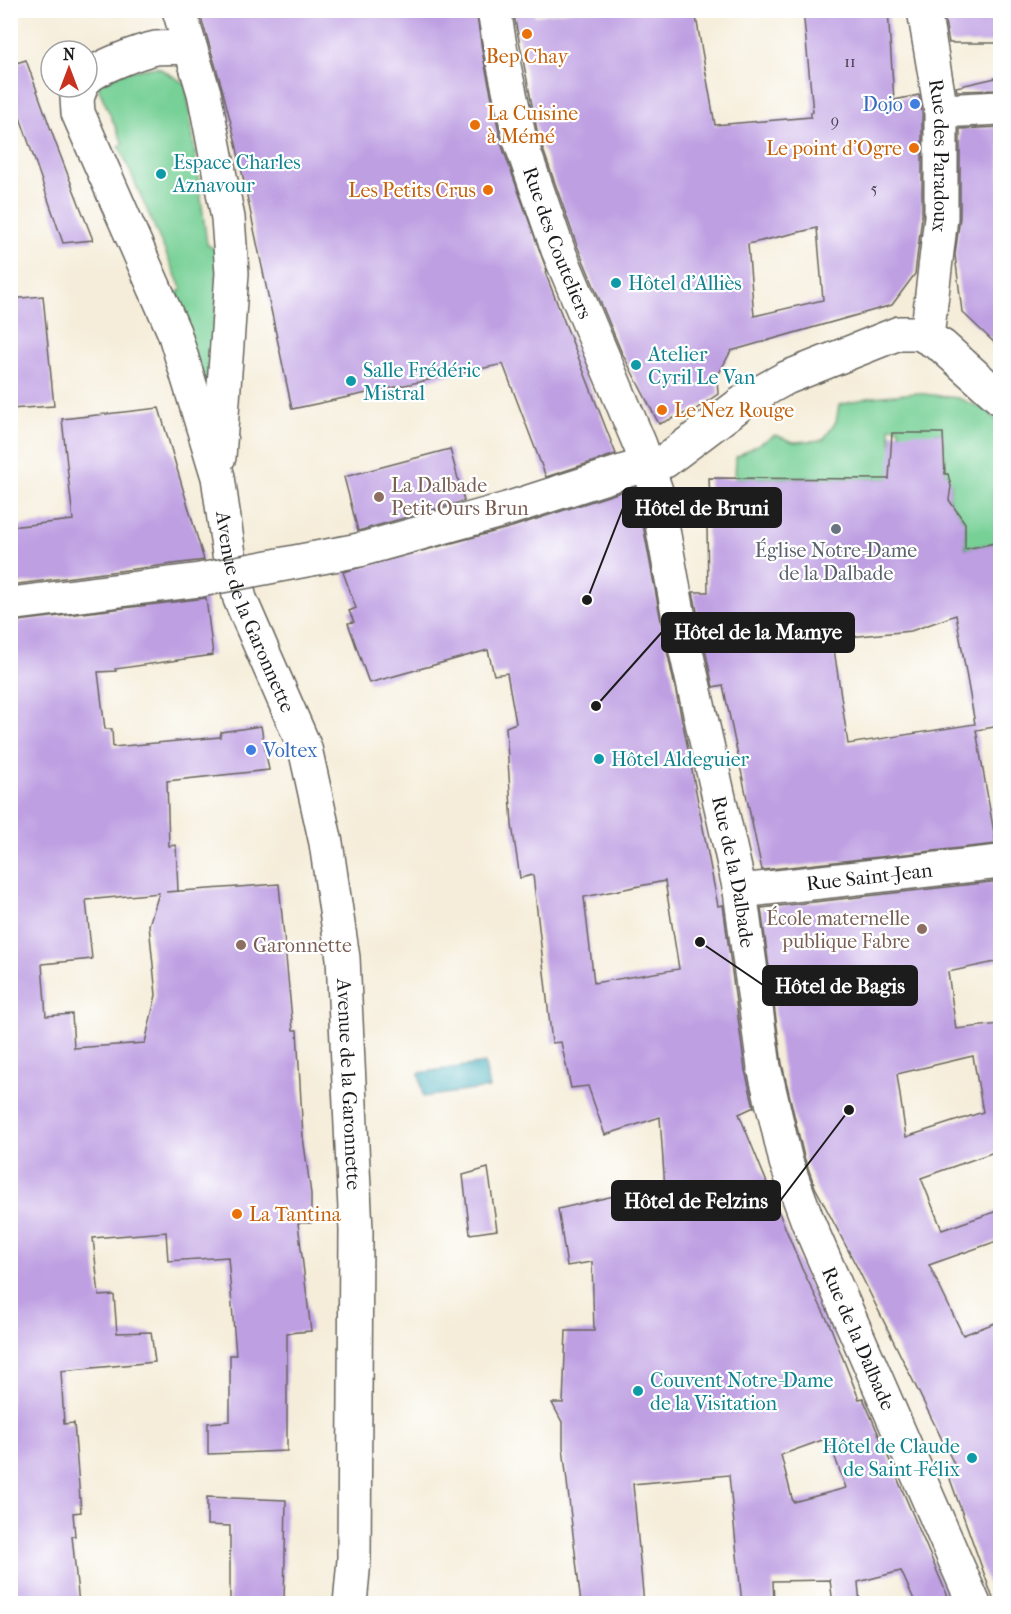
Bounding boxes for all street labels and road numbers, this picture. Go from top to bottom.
street label: Rue des Paradoux [924,77,952,234]
street label: Rue des Couteliers [518,164,597,322]
street label: Avenue de la Garonnette [211,509,299,716]
street label: Rue de la Dalbade [707,794,759,949]
street label: Rue Saint-Jean [805,859,934,896]
street label: Avenue de la Garonnette [332,977,365,1191]
street label: Rue de la Dalbade [817,1263,899,1414]

